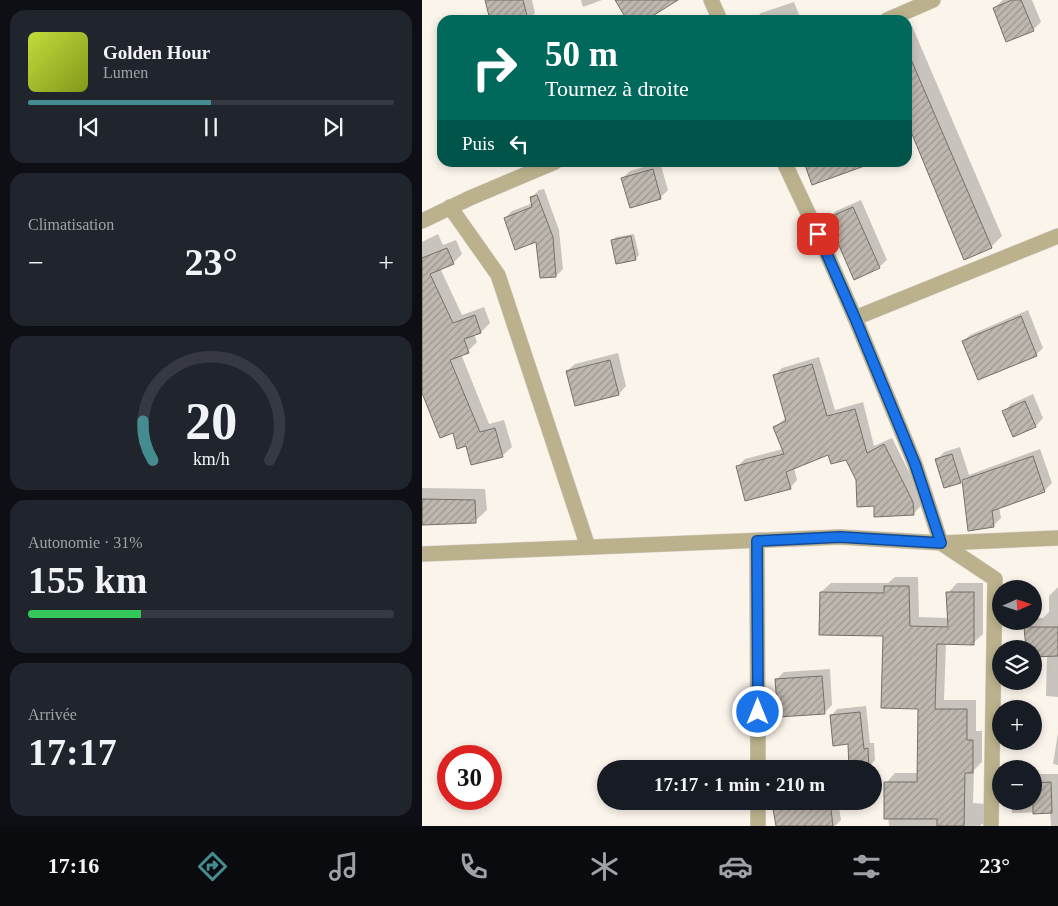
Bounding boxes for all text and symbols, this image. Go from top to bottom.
icon: right [462,35,527,100]
text: 50 m [545,35,618,74]
text: Golden Hour [103,42,210,63]
text: Lumen [103,64,148,81]
text: Tournez à droite [545,76,689,101]
icon: previous [75,113,103,141]
icon: pause [197,113,225,141]
icon: next [319,113,347,141]
icon: left [505,130,533,158]
text: Puis [462,133,495,154]
pin [797,213,839,255]
text: Climatisation [28,216,114,233]
icon: arrive [804,220,832,248]
text: 23° [184,241,238,283]
text: − [28,247,44,278]
text: + [378,247,394,278]
text: 20 [185,393,237,450]
text: km/h [193,449,229,469]
text: Autonomie · 31% [28,534,143,551]
text: 155 km [28,559,147,601]
north arrow [992,580,1042,630]
map controls [992,580,1042,810]
button: layers [992,640,1042,690]
position arrow [731,685,783,737]
button: + [992,700,1042,750]
text: Arrivée [28,706,77,723]
text: 17:17 [28,731,117,773]
speed limit sign: 30 [437,745,502,810]
button: − [992,760,1042,810]
text: 17:17 · 1 min · 210 m [654,774,825,795]
icon: directions [195,849,230,884]
icon: music [326,849,361,884]
icon: phone [456,849,491,884]
icon: climate [587,849,622,884]
icon: car [718,849,753,884]
icon: filters [849,849,884,884]
text: 17:16 [48,853,99,878]
text: 23° [979,853,1010,878]

